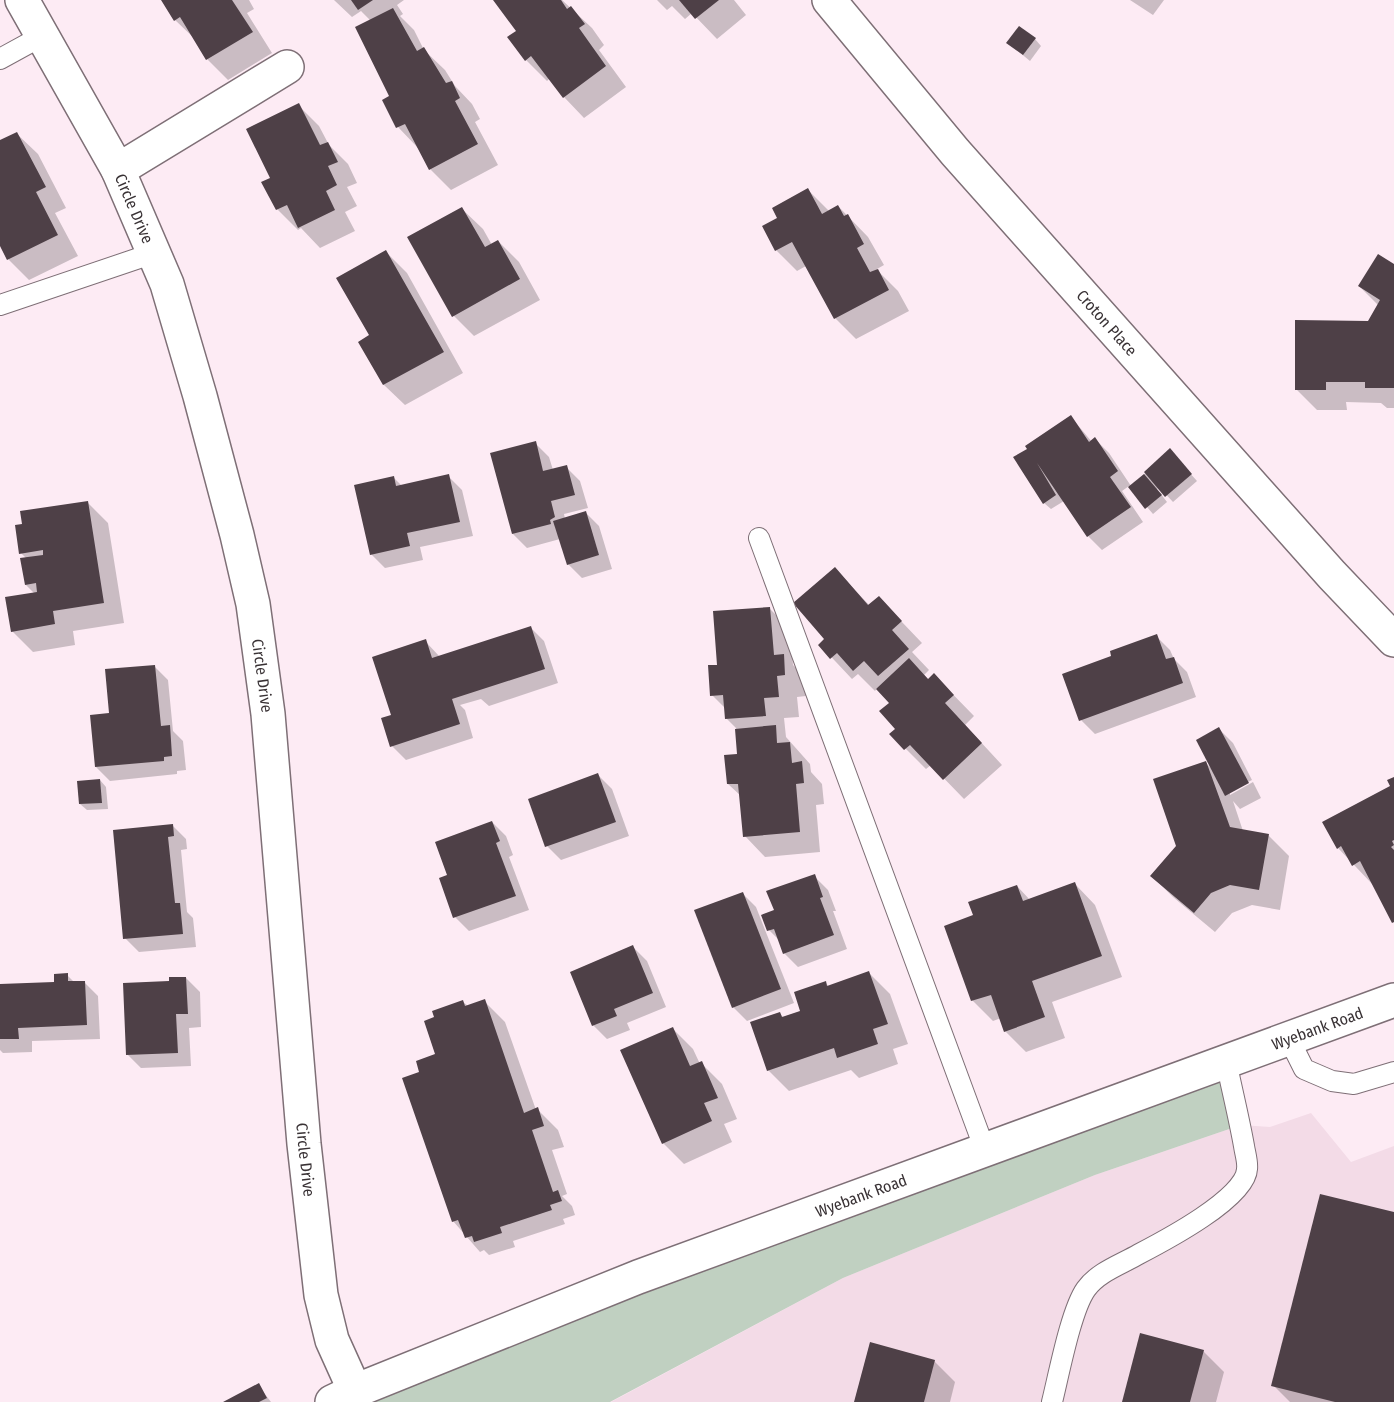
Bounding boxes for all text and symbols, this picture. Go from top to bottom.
street label: Circle Drive [111,171,157,246]
street label: Croton Place [1072,286,1141,360]
street label: Circle Drive [248,638,277,714]
street label: Wyebank Road [1269,1003,1366,1054]
street label: Circle Drive [292,1122,319,1198]
street label: Wyebank Road [813,1170,909,1221]

